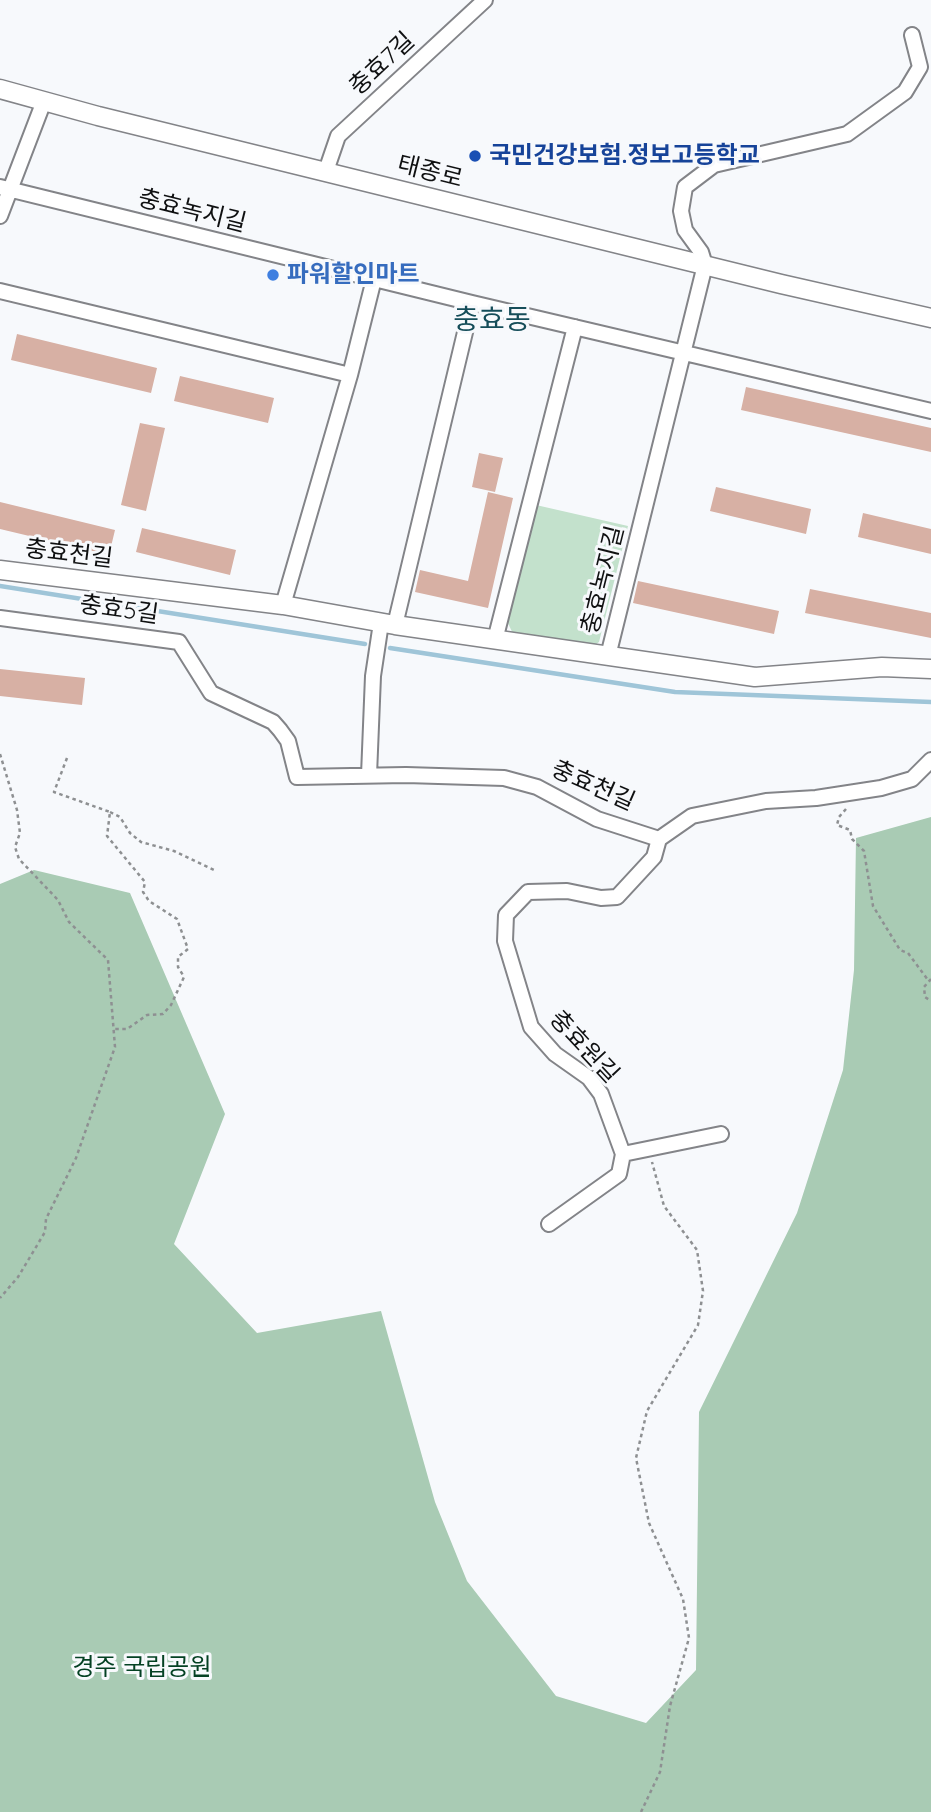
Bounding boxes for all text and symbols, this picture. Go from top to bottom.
street label: 충효7길 [343,27,421,101]
place label: 국민건강보험.정보고등학교 [489,142,760,170]
marker: 국민건강보험.정보고등학교 [467,148,483,164]
street label: 태종로 [394,150,466,194]
street label: 충효녹지길 [135,184,249,238]
place label: 파워할인마트 [287,261,419,289]
marker: 파워할인마트 [265,267,281,283]
district label: 충효동 [453,304,531,338]
street label: 충효녹지길 [576,523,630,637]
street label: 충효천길 [23,534,115,574]
street label: 충효5길 [78,590,160,630]
street label: 충효천길 [547,755,639,817]
street label: 충효원길 [543,1005,625,1089]
park label: 경주 국립공원 [72,1654,212,1682]

